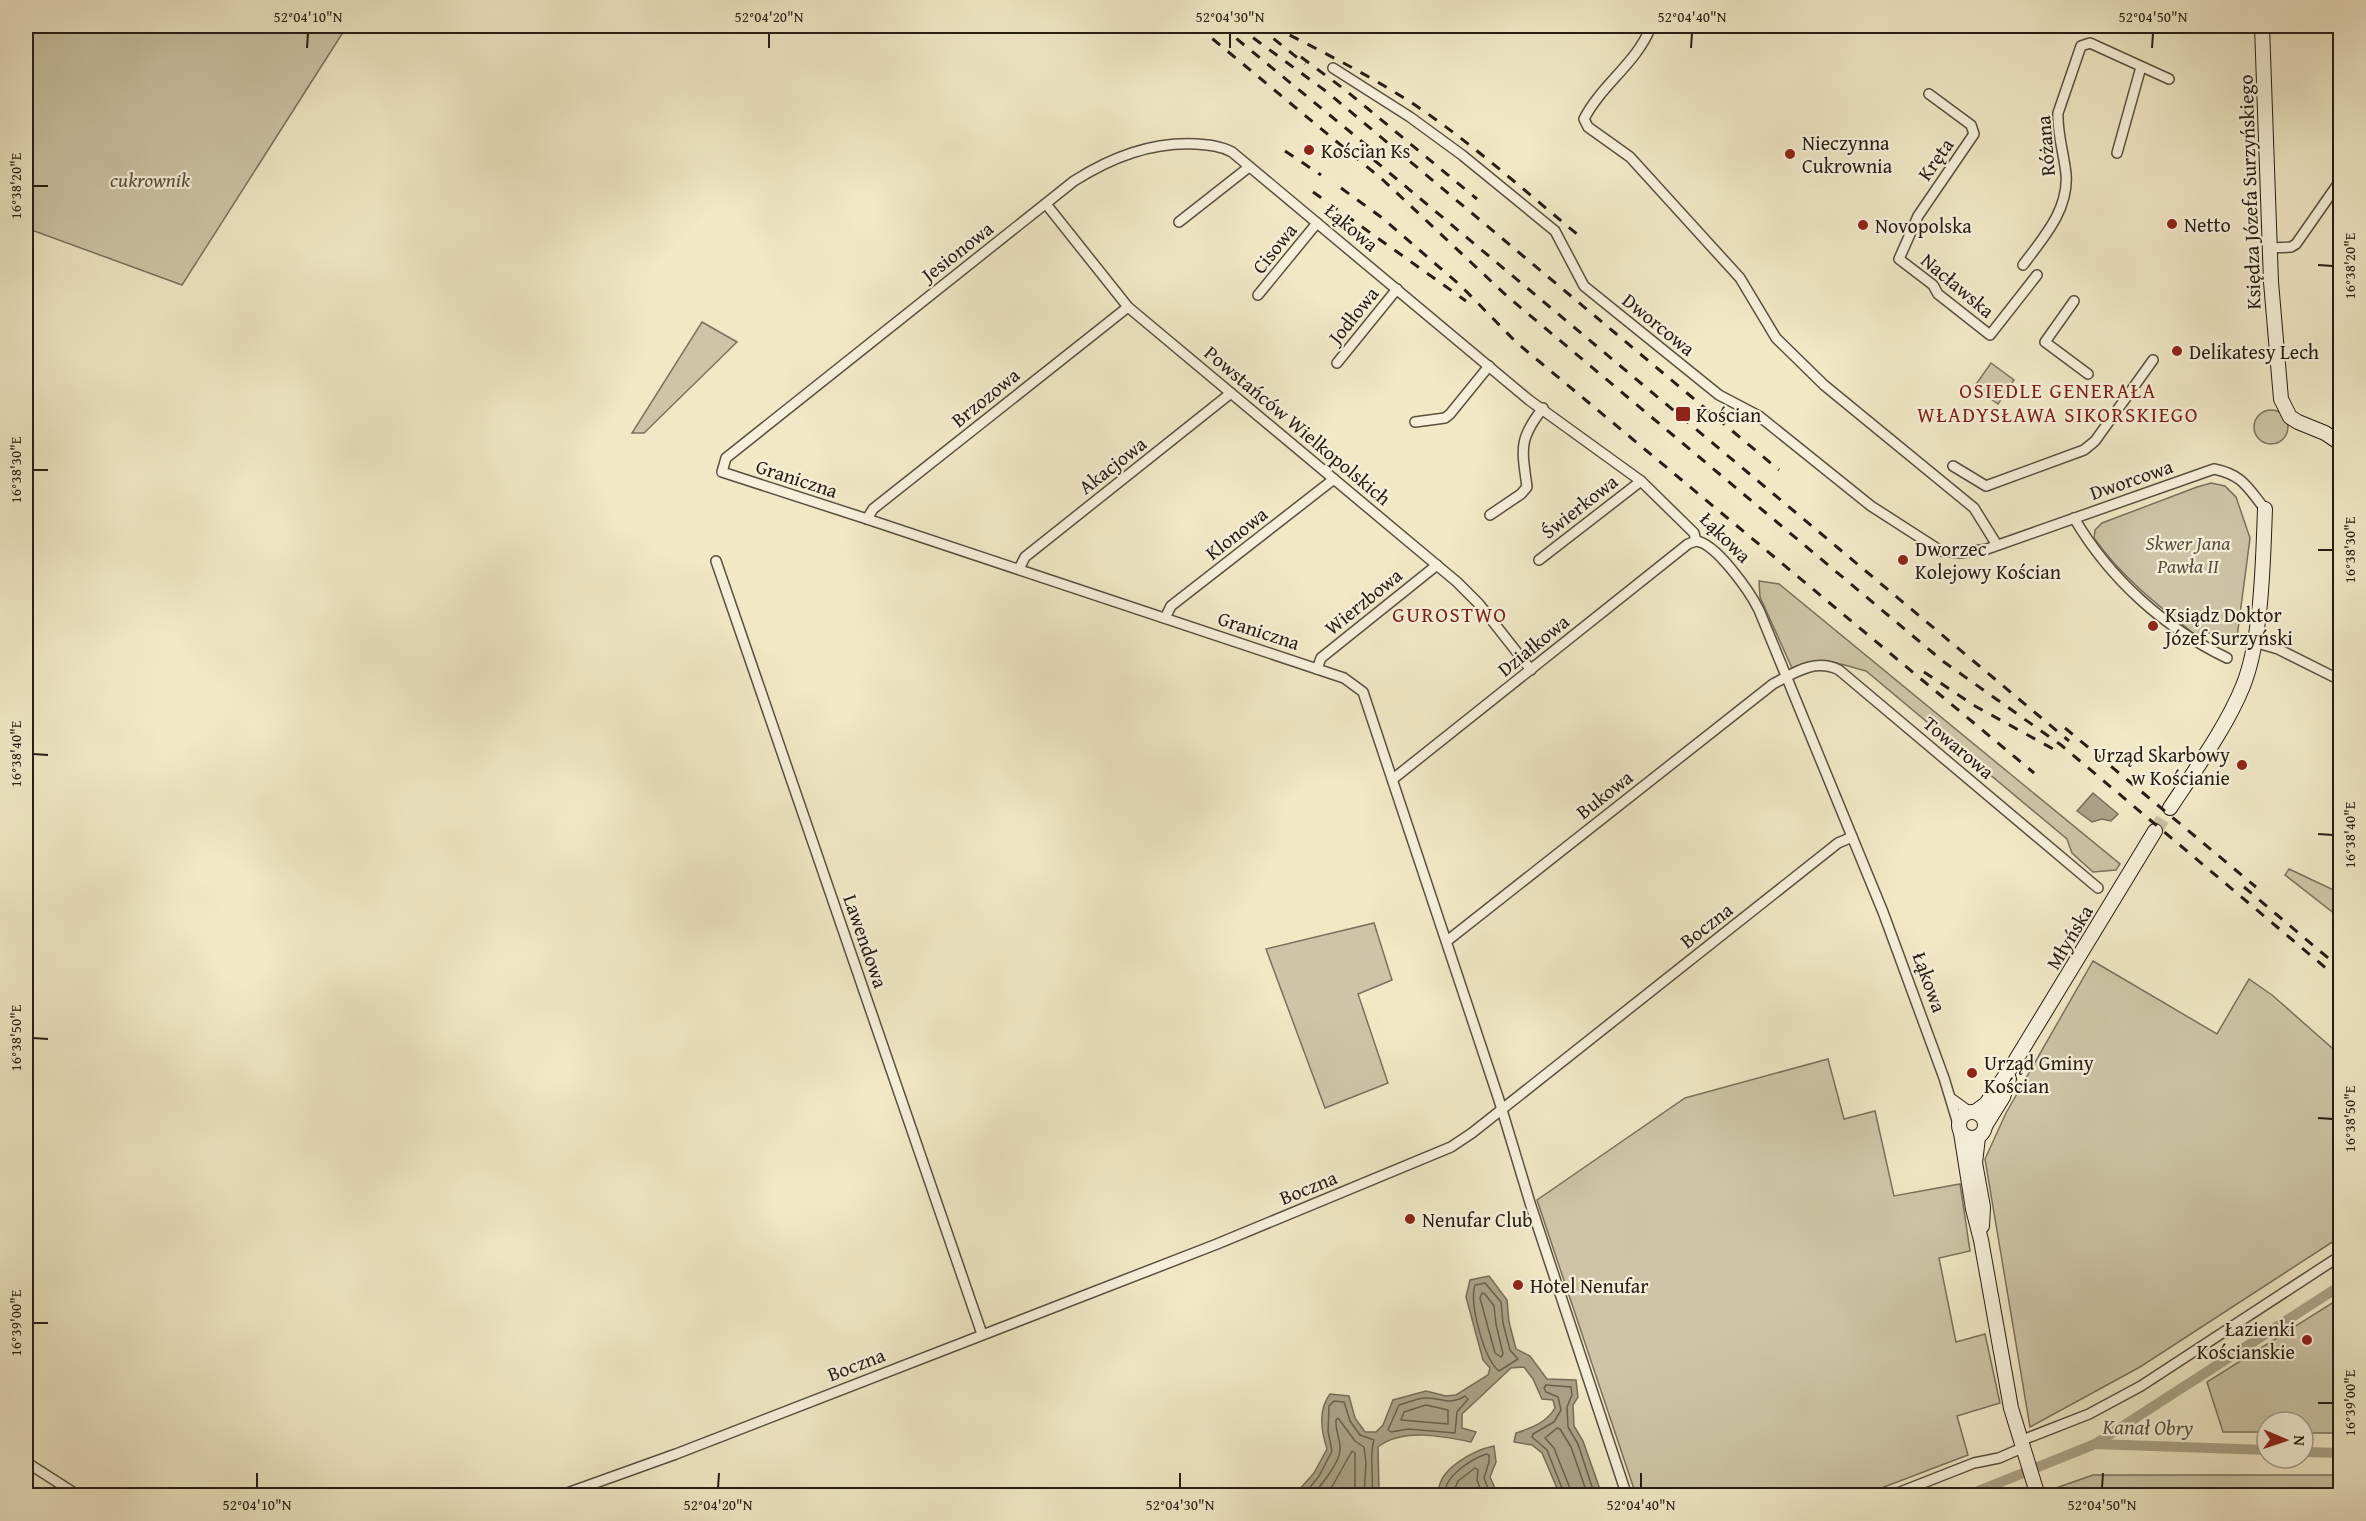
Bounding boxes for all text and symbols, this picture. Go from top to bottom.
text: 52°04'10"N [274,6,343,27]
text: 52°04'20"N [735,6,804,27]
text: 52°04'30"N [1196,6,1265,27]
text: 52°04'40"N [1658,6,1727,27]
text: 52°04'50"N [2119,6,2188,27]
street label: Księdza Józefa Surzyńskiego [2230,74,2268,310]
street label: Różana [2028,114,2062,177]
place label: Nieczynna Cukrownia [1802,128,1893,180]
street label: Kręta [1910,131,1960,186]
place label: Kościan Ks [1321,136,1410,165]
marker: Kościan Ks [1302,143,1316,157]
marker: Nieczynna Cukrownia [1783,147,1797,161]
text: 16°38'20"E [5,152,26,219]
park label: cukrownik [110,165,191,194]
street label: Łąkowa [1319,196,1386,258]
place label: Netto [2184,210,2231,239]
place label: Novopolska [1875,211,1972,240]
street label: Jesionowa [913,213,999,290]
street label: Cisowa [1245,216,1304,280]
marker: Netto [2165,217,2179,231]
marker: Novopolska [1856,218,1870,232]
text: 16°38'20"E [2339,232,2360,299]
street label: Nacławska [1915,246,2002,325]
street label: Jodłowa [1319,280,1385,352]
street label: Dworcowa [1616,286,1702,363]
place label: Delikatesy Lech [2189,337,2319,366]
street label: Powstańców Wielkopolskich [1198,338,1398,512]
marker: Delikatesy Lech [2170,344,2184,358]
street label: Brzozowa [945,360,1026,434]
district label: OSIEDLE GENERAŁA WŁADYSŁAWA SIKORSKIEGO [1917,375,2199,430]
place label: Kościan [1696,400,1761,429]
marker: Kościan [1674,405,1692,423]
street label: Akacjowa [1072,429,1153,501]
text: 16°38'30"E [5,436,26,503]
street label: Graniczna [752,451,842,505]
street label: Dworcowa [2085,451,2177,507]
street label: Świerkowa [1535,466,1624,545]
street label: Klonowa [1199,499,1274,567]
street label: Łąkowa [1694,505,1759,570]
text: 16°38'30"E [2339,516,2360,583]
park label: Skwer Jana Pawła II [2146,528,2231,580]
place label: Dworzec Kolejowy Kościan [1915,534,2061,586]
marker: Dworzec Kolejowy Kościan [1896,553,1910,567]
street label: Wierzbowa [1318,560,1409,641]
district label: GUROSTWO [1392,599,1508,630]
place label: Ksiądz Doktor Józef Surzyński [2162,600,2293,652]
street label: Graniczna [1214,603,1304,657]
street label: Działkowa [1491,607,1576,683]
marker: Ksiądz Doktor Józef Surzyński [2146,619,2160,633]
street label: Towarowa [1917,709,2001,786]
text: 16°38'40"E [5,720,26,787]
place label: Urząd Skarbowy w Kościanie [2093,740,2230,792]
marker: Urząd Skarbowy w Kościanie [2235,758,2249,772]
street label: Bukowa [1569,762,1639,825]
text: 16°38'40"E [2339,801,2360,868]
street label: Lawendowa [836,890,896,992]
street label: Boczna [1673,895,1739,955]
street label: Młyńska [2038,899,2100,975]
street label: Łąkowa [1906,948,1954,1017]
text: 16°38'50"E [5,1004,26,1071]
place label: Urząd Gminy Kościan [1984,1048,2094,1100]
marker: Urząd Gminy Kościan [1965,1066,1979,1080]
text: 16°38'50"E [2339,1085,2360,1152]
street label: Boczna [1275,1162,1342,1212]
place label: Nenufar Club [1422,1205,1533,1234]
marker: Nenufar Club [1403,1212,1417,1226]
place label: Hotel Nenufar [1530,1271,1649,1300]
marker: Hotel Nenufar [1511,1278,1525,1292]
text: 16°39'00"E [5,1289,26,1356]
place label: Łazienki Kościanskie [2197,1314,2295,1366]
marker: Łazienki Kościanskie [2300,1333,2314,1347]
street label: Boczna [823,1340,890,1388]
text: 16°39'00"E [2339,1369,2360,1436]
north arrow [2255,1410,2315,1470]
water label: Kanał Obry [2101,1411,2194,1443]
text: N [2288,1435,2312,1447]
text: 52°04'10"N [223,1494,292,1515]
text: 52°04'20"N [684,1494,753,1515]
text: 52°04'30"N [1146,1494,1215,1515]
text: 52°04'40"N [1607,1494,1676,1515]
text: 52°04'50"N [2068,1494,2137,1515]

